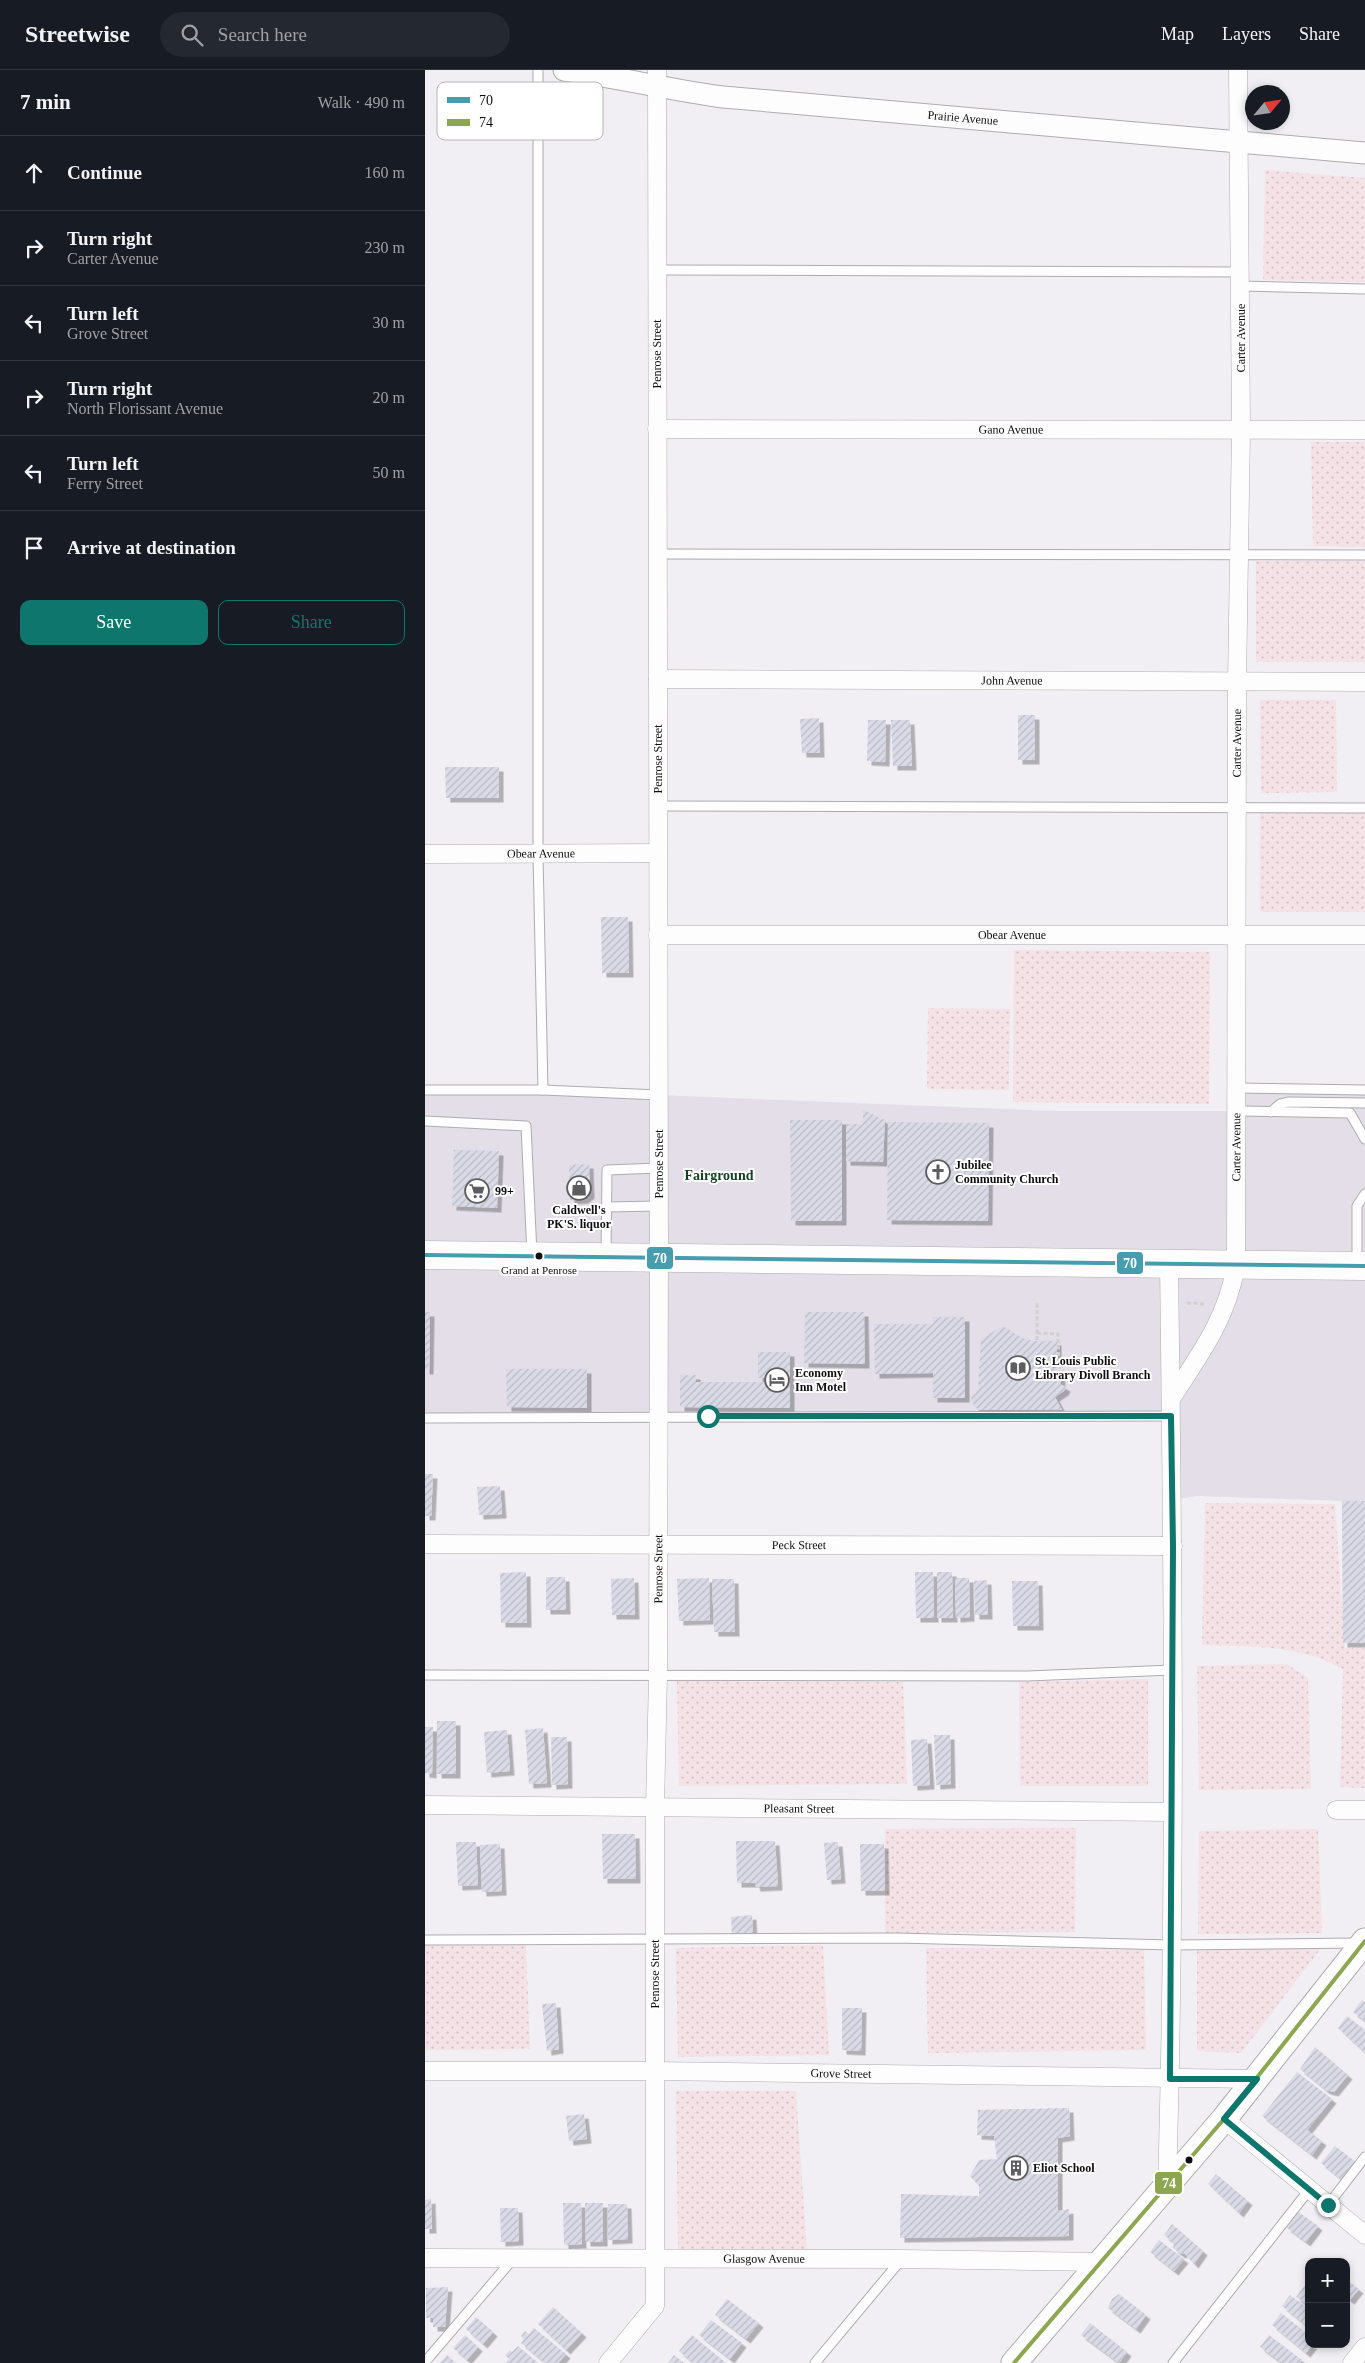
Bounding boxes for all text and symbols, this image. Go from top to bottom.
search box [160,12,510,57]
text: Streetwise [25,21,130,47]
icon: search [178,21,206,49]
text: Search here [218,24,307,45]
text: Map [1161,24,1194,44]
text: Layers [1222,24,1271,44]
text: Share [1299,24,1340,44]
legend [437,82,603,140]
north arrow [1245,85,1290,130]
text: 7 min [20,90,71,114]
text: 70 [479,93,493,108]
text: Walk · 490 m [318,94,405,111]
street label: Prairie Avenue [927,108,999,128]
text: 74 [479,115,493,130]
icon: ahead [20,159,48,187]
text: Continue [67,162,142,183]
text: 160 m [365,164,405,181]
text: Turn right [67,228,152,249]
icon: right [20,234,48,262]
text: 230 m [365,239,405,256]
text: Carter Avenue [67,250,159,267]
text: Turn left [67,303,139,324]
street label: Carter Avenue [1234,304,1248,372]
icon: left [20,309,48,337]
text: 30 m [373,314,405,331]
street label: Penrose Street [650,319,664,388]
text: Grove Street [67,325,148,342]
text: Turn right [67,378,152,399]
icon: right [20,384,48,412]
text: 20 m [373,389,405,406]
text: North Florissant Avenue [67,400,223,417]
street label: Gano Avenue [979,422,1043,437]
text: Turn left [67,453,139,474]
icon: left [20,459,48,487]
text: 50 m [373,464,405,481]
text: Ferry Street [67,475,143,492]
icon: arrive [20,534,48,562]
text: Arrive at destination [67,537,236,558]
button: Save [20,600,208,645]
button: Share [218,600,405,645]
street label: John Avenue [981,673,1043,688]
street label: Carter Avenue [1230,709,1244,778]
street label: Penrose Street [651,724,665,793]
street label: Obear Avenue [507,846,575,861]
street label: Obear Avenue [978,928,1046,942]
street label: Carter Avenue [1229,1113,1243,1182]
street label: Penrose Street [652,1129,666,1198]
place label: Jubilee Community Church [955,1158,1059,1186]
church icon: Jubilee Community Church [925,1159,951,1185]
district label: Fairground [685,1168,754,1183]
shop icon: Caldwell's PK'S. liquor [566,1175,592,1201]
supermarket icon: 99+ [464,1178,490,1204]
place label: 99+ [495,1184,514,1198]
place label: Caldwell's PK'S. liquor [547,1203,612,1231]
line badge: 70 [646,1246,674,1270]
marker: Grand at Penrose [534,1251,544,1261]
text: 70 [653,1251,667,1266]
line badge: 70 [1116,1251,1144,1275]
text: 70 [1123,1256,1137,1271]
place label: Grand at Penrose [501,1264,577,1276]
place label: St. Louis Public Library Divoll Branch [1035,1354,1151,1382]
library icon: St. Louis Public Library Divoll Branch [1005,1355,1031,1381]
place label: Economy Inn Motel [795,1366,847,1394]
hotel icon: Economy Inn Motel [764,1367,790,1393]
route start [697,1405,720,1428]
street label: Penrose Street [651,1534,665,1603]
street label: Peck Street [772,1538,827,1552]
street label: Pleasant Street [763,1801,835,1816]
street label: Penrose Street [648,1939,662,2008]
street label: Grove Street [810,2066,872,2081]
building icon: Eliot School [1003,2155,1029,2181]
unlabelled marker [1184,2155,1194,2165]
place label: Eliot School [1033,2161,1095,2175]
line badge: 74 [1154,2171,1183,2195]
text: 74 [1162,2176,1176,2191]
route end [1317,2194,1340,2217]
street label: Glasgow Avenue [723,2252,805,2266]
map controls [1305,2258,1350,2348]
button: + [1305,2258,1350,2303]
button: − [1305,2303,1350,2348]

